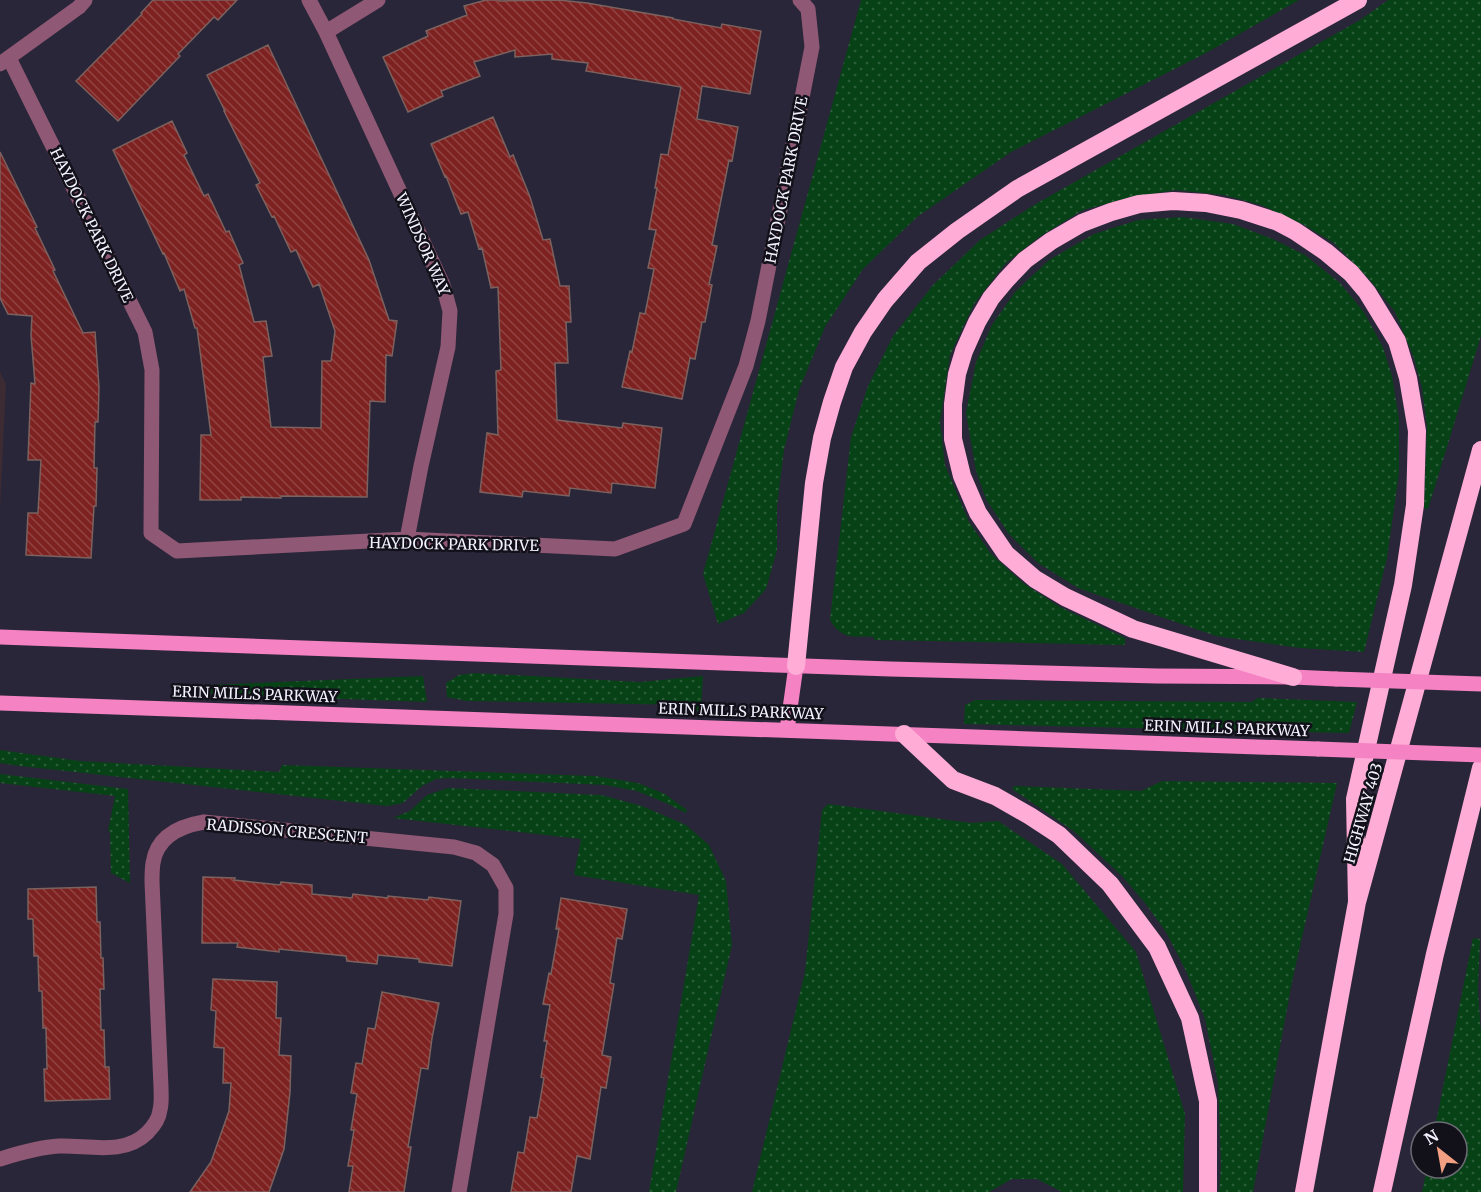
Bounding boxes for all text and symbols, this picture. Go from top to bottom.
street label: HAYDOCK PARK DRIVE [760,94,812,265]
street label: HAYDOCK PARK DRIVE [46,145,138,306]
street label: WINDSOR WAY [392,189,454,298]
street label: HAYDOCK PARK DRIVE [369,533,539,555]
street label: ERIN MILLS PARKWAY [172,682,338,706]
street label: ERIN MILLS PARKWAY [658,699,824,723]
street label: ERIN MILLS PARKWAY [1144,716,1310,740]
street label: HIGHWAY 403 [1340,761,1386,865]
street label: RADISSON CRESCENT [206,814,369,848]
north arrow [1409,1120,1469,1180]
text: N [1421,1125,1442,1149]

